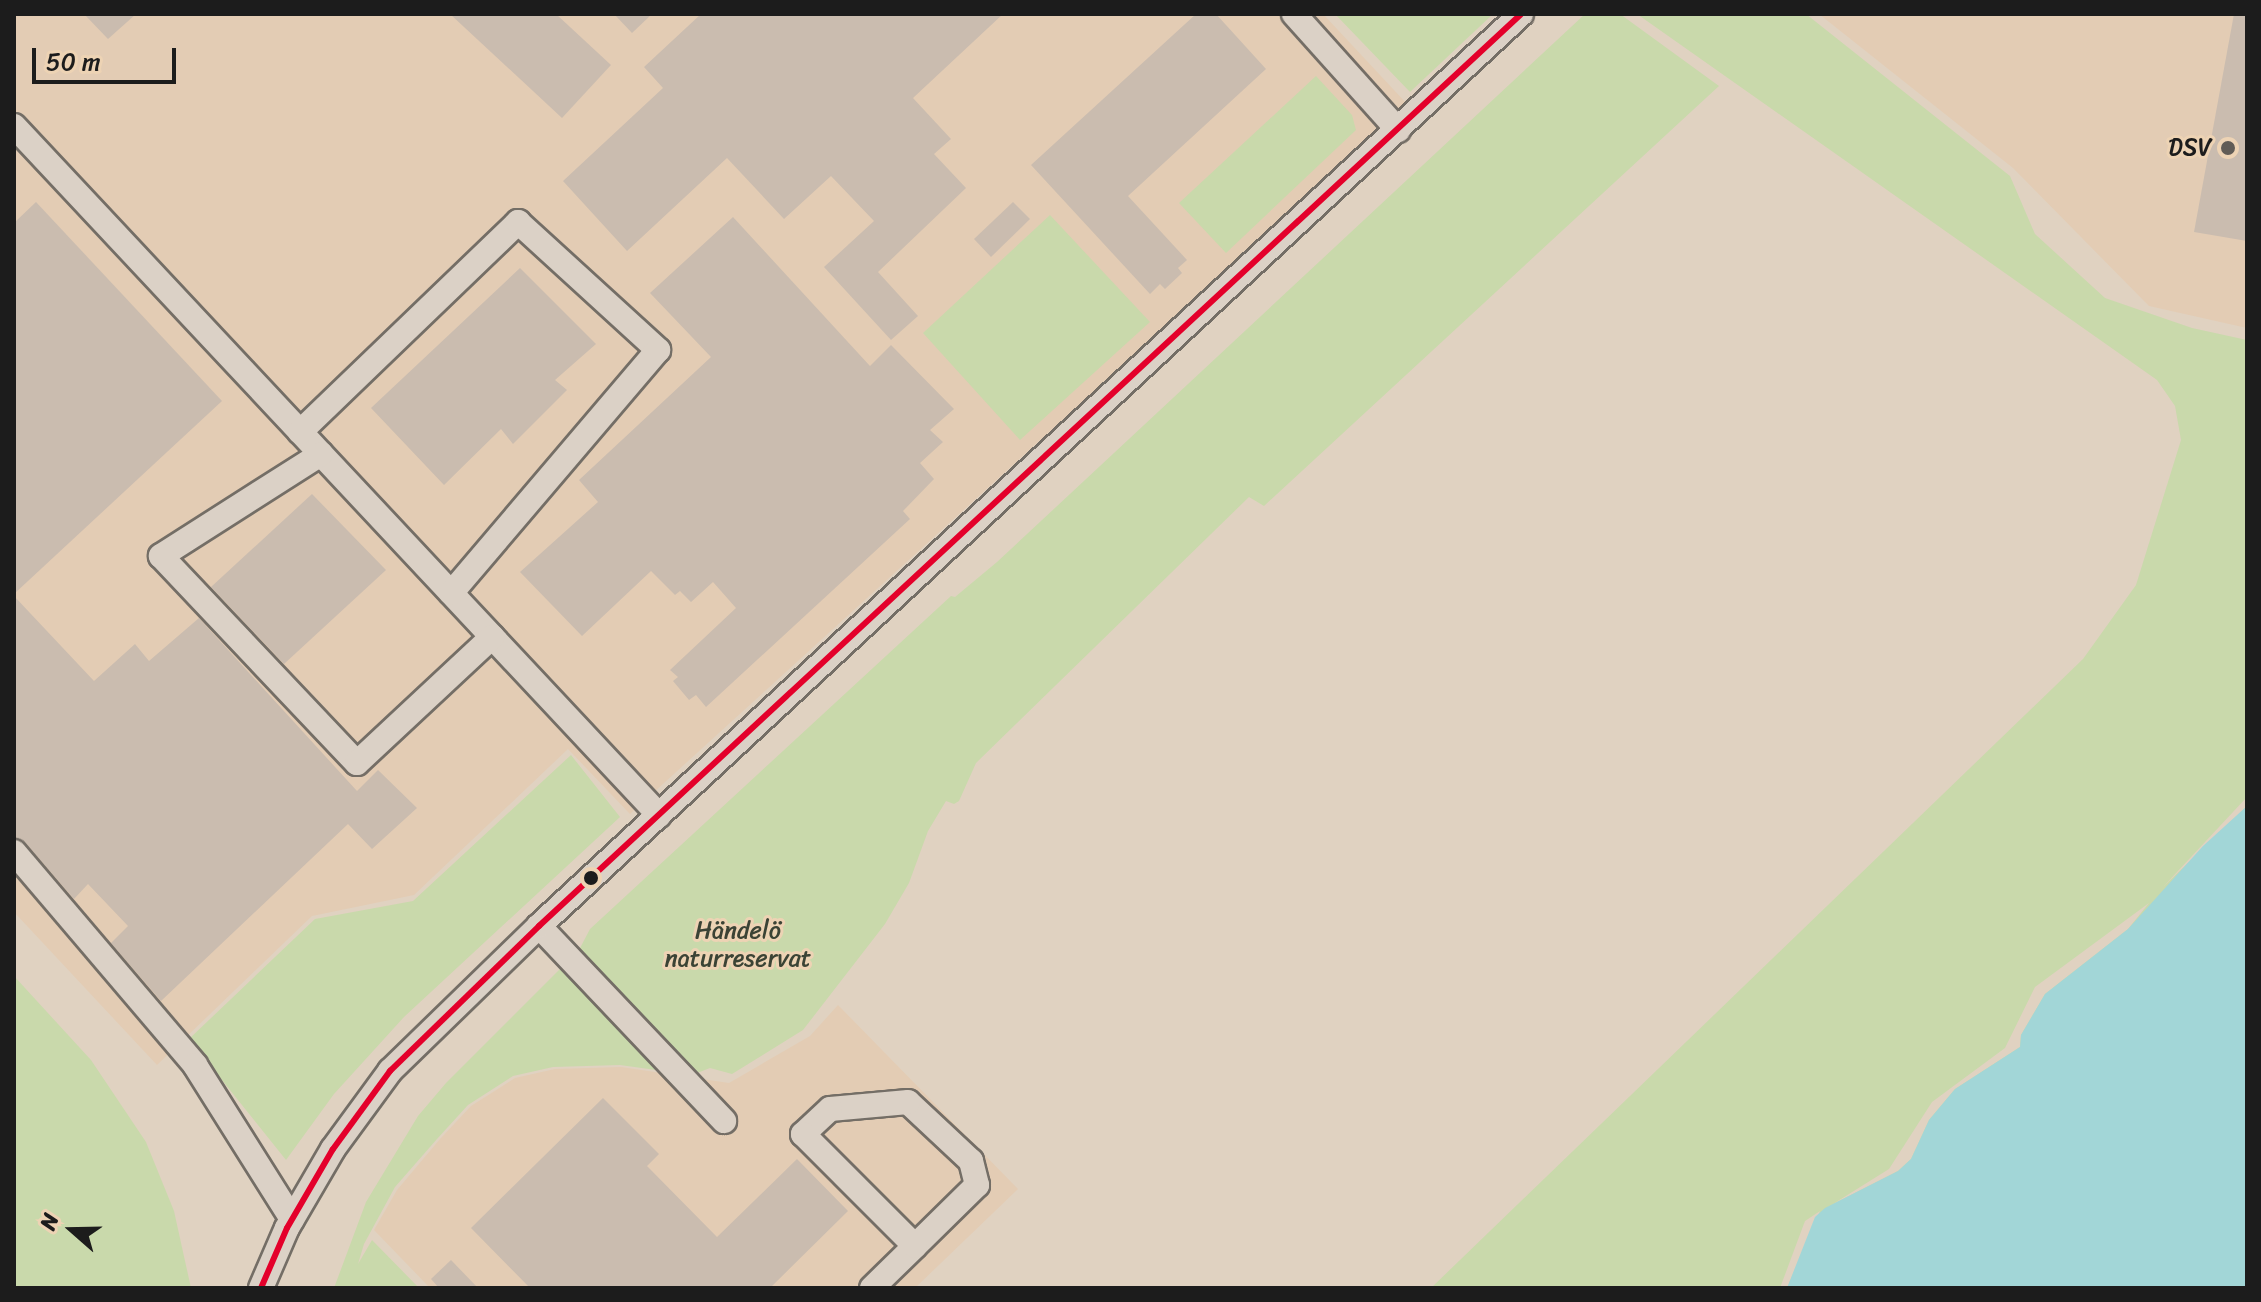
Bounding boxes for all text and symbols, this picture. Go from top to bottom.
scale bar [36,32,180,82]
text: 50 m [46,41,101,83]
place label: DSV [2168,134,2212,162]
marker: DSV [2219,139,2237,157]
unlabelled marker [583,870,599,886]
park label: Händelö naturreservat [665,917,811,973]
north arrow [32,1190,112,1270]
text: N [28,1208,70,1235]

